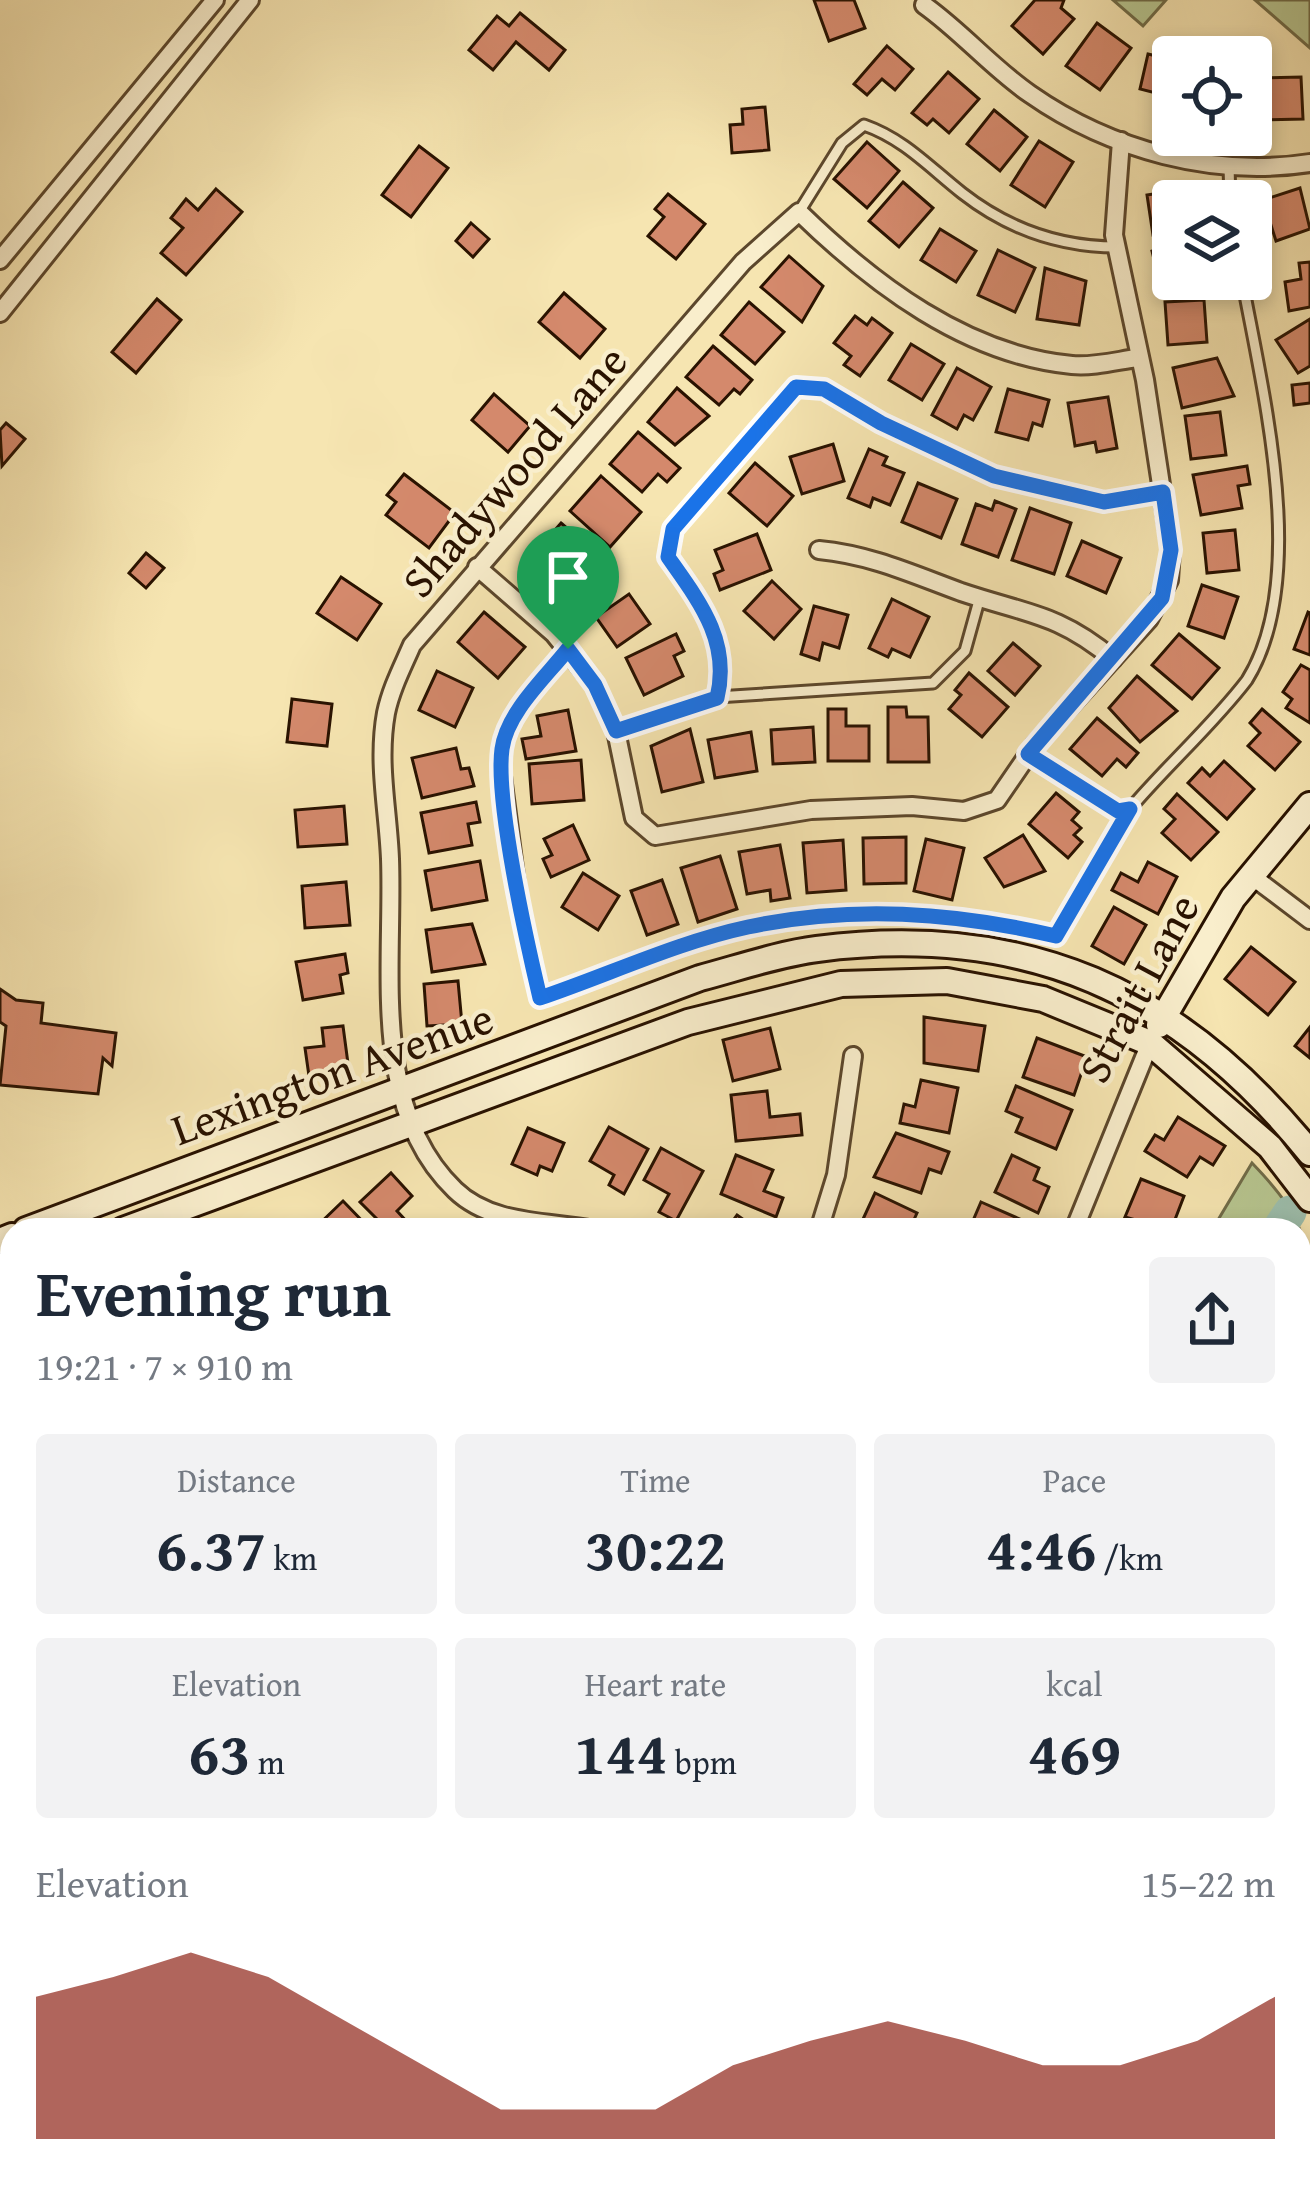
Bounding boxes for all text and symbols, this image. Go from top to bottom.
map controls [1152,36,1272,300]
button: locate [1152,36,1272,156]
button: layers [1152,180,1272,300]
street label: Shadywood Lane [386,330,642,611]
pin [517,526,619,649]
icon: arrive [535,544,601,610]
street label: Strait Lane [1061,882,1214,1094]
street label: Lexington Avenue [162,984,502,1161]
text: Evening run [36,1243,391,1340]
button: share [1149,1257,1275,1383]
text: 19:21 · 7 × 910 m [36,1337,293,1394]
text: Distance [177,1456,296,1504]
text: Time [620,1456,691,1504]
text: Pace [1043,1456,1106,1504]
text: 6.37 [156,1504,266,1592]
text: 30:22 [585,1504,726,1592]
text: 4:46 [986,1504,1096,1592]
text: km [266,1534,317,1582]
text: /km [1096,1534,1163,1582]
text: Elevation [172,1660,301,1708]
text: Heart rate [585,1660,726,1708]
text: kcal [1046,1660,1103,1708]
text: 63 [188,1708,250,1796]
text: 144 [574,1708,668,1796]
text: 469 [1028,1708,1121,1796]
text: m [250,1738,285,1786]
text: bpm [668,1738,737,1786]
text: Elevation [36,1854,189,1911]
text: 15–22 m [1141,1854,1275,1911]

